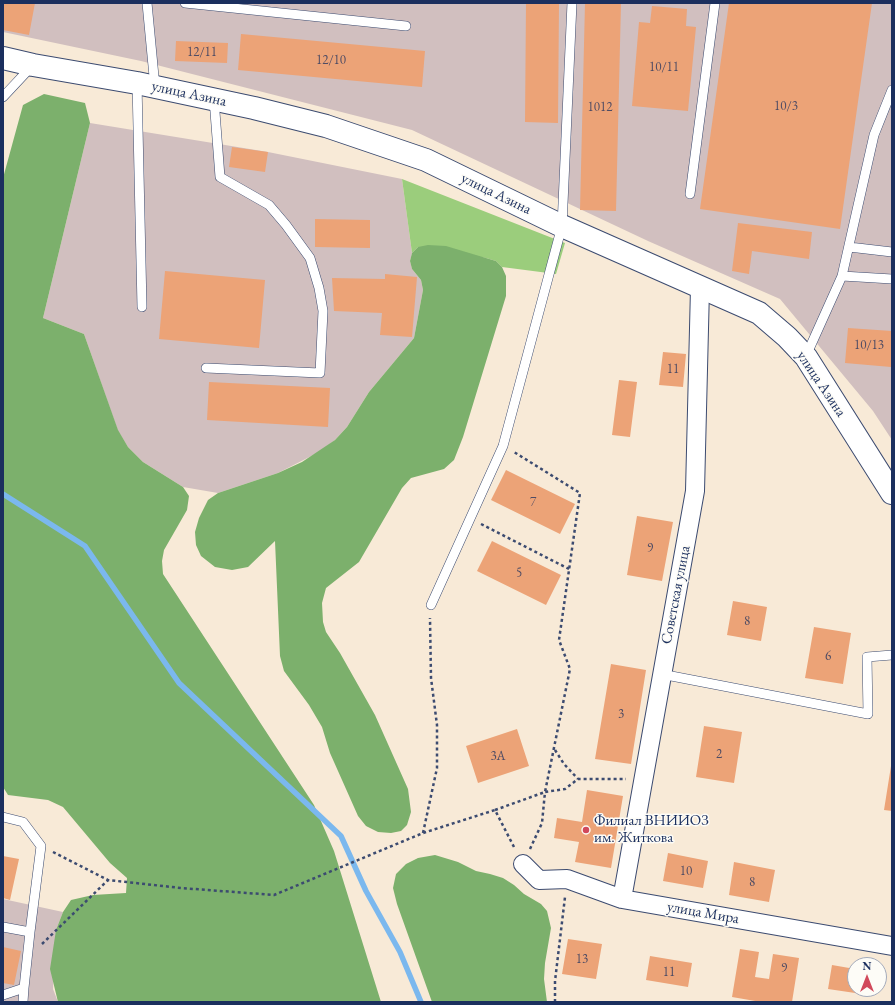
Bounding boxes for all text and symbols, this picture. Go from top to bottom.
house number: 12/11 [187,44,217,60]
house number: 12/10 [316,52,346,68]
house number: 10/11 [649,59,679,75]
street label: улица Азина [150,77,228,111]
house number: 10/3 [774,98,798,114]
house number: 1012 [588,99,612,115]
street label: улица Азина [458,169,534,219]
house number: 10/13 [854,337,884,353]
street label: улица Азина [792,348,850,420]
house number: 11 [667,361,679,377]
house number: 7 [530,494,536,510]
house number: 9 [647,540,653,556]
street label: Советская улица [658,544,694,646]
house number: 5 [516,565,522,581]
house number: 8 [744,613,750,629]
house number: 6 [825,648,831,664]
house number: 3 [618,706,624,722]
house number: 2 [716,746,722,762]
house number: 3А [490,748,506,764]
place label: Филиал ВНИИОЗ им. Житкова [594,812,709,847]
marker: Филиал ВНИИОЗ им. Житкова [581,825,591,835]
house number: 10 [680,863,692,879]
house number: 8 [749,874,755,890]
street label: улица Мира [666,898,740,928]
house number: 13 [576,951,588,967]
north arrow [847,957,887,997]
text: N [863,959,871,973]
house number: 9 [781,960,787,976]
house number: 11 [663,964,675,980]

